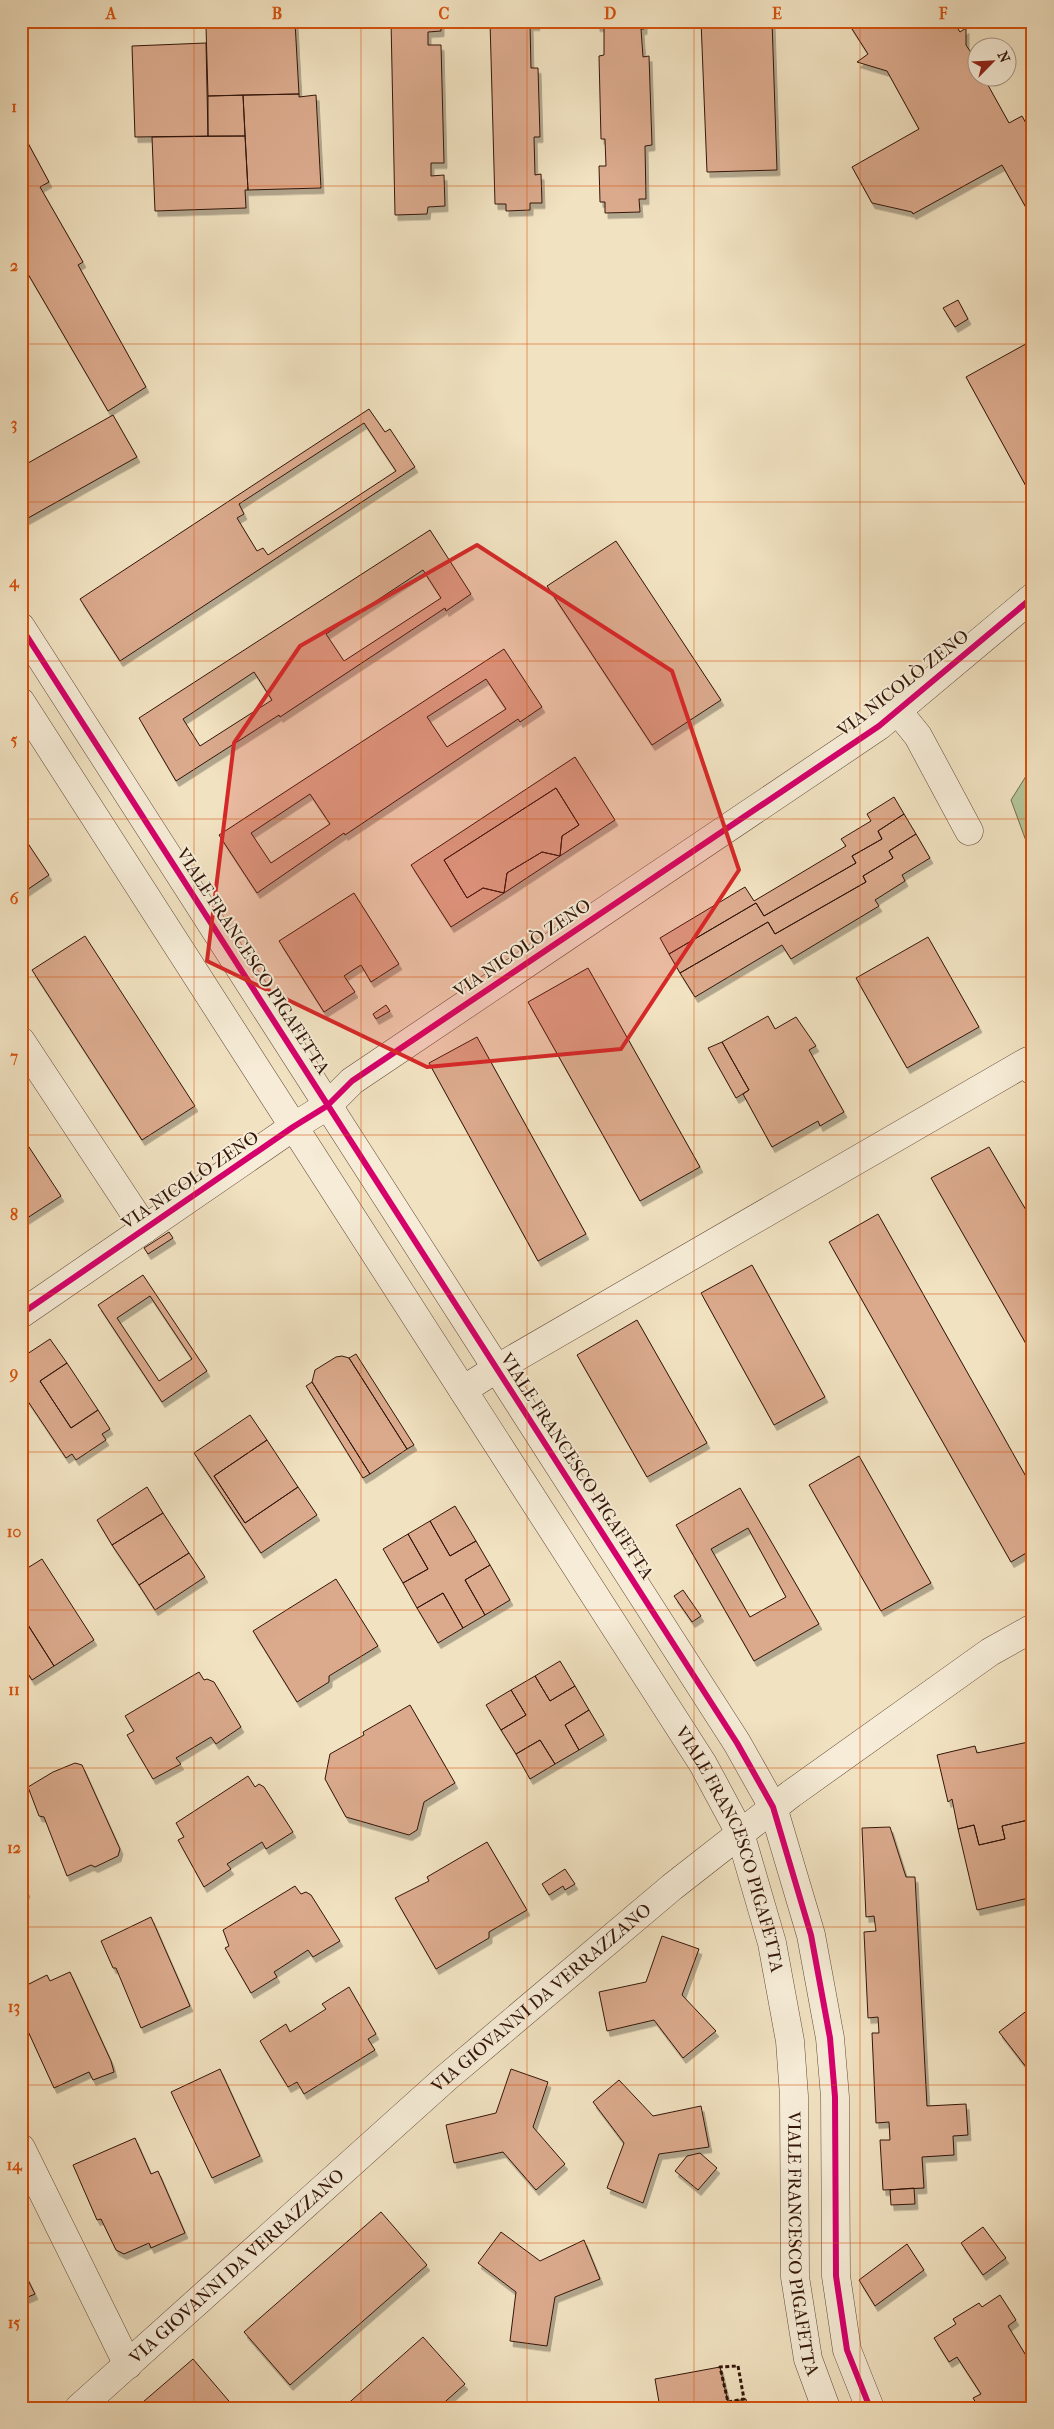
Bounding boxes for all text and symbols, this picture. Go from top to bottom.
text: A [105,4,117,23]
text: B [272,4,282,23]
text: C [439,4,450,23]
text: D [604,4,616,23]
text: E [772,4,782,23]
text: F [938,4,948,23]
north arrow [966,38,1016,88]
text: N [993,49,1013,66]
text: 1 [11,97,17,116]
text: 2 [10,256,18,275]
text: 3 [11,414,17,434]
text: 4 [8,572,20,592]
street label: VIA NICOLÒ ZENO [831,624,973,742]
text: 5 [11,730,18,749]
street label: VIALE FRANCESCO PIGAFETTA [171,844,334,1078]
text: 6 [10,889,19,908]
street label: VIA NICOLÒ ZENO [448,893,595,1003]
text: 7 [9,1047,18,1066]
street label: VIA NICOLÒ ZENO [116,1125,263,1235]
text: 8 [10,1205,18,1224]
street label: VIALE FRANCESCO PIGAFETTA [495,1349,658,1583]
text: 9 [9,1363,18,1383]
text: 10 [7,1522,21,1541]
text: 11 [8,1680,20,1699]
street label: VIALE FRANCESCO PIGAFETTA [670,1722,787,1974]
text: 12 [7,1838,21,1857]
street label: VIA GIOVANNI DA VERRAZZANO [426,1899,656,2098]
text: 13 [8,1997,20,2017]
street label: VIALE FRANCESCO PIGAFETTA [783,2111,823,2379]
text: 14 [6,2155,23,2175]
street label: VIA GIOVANNI DA VERRAZZANO [125,2165,349,2369]
text: 15 [8,2313,20,2332]

